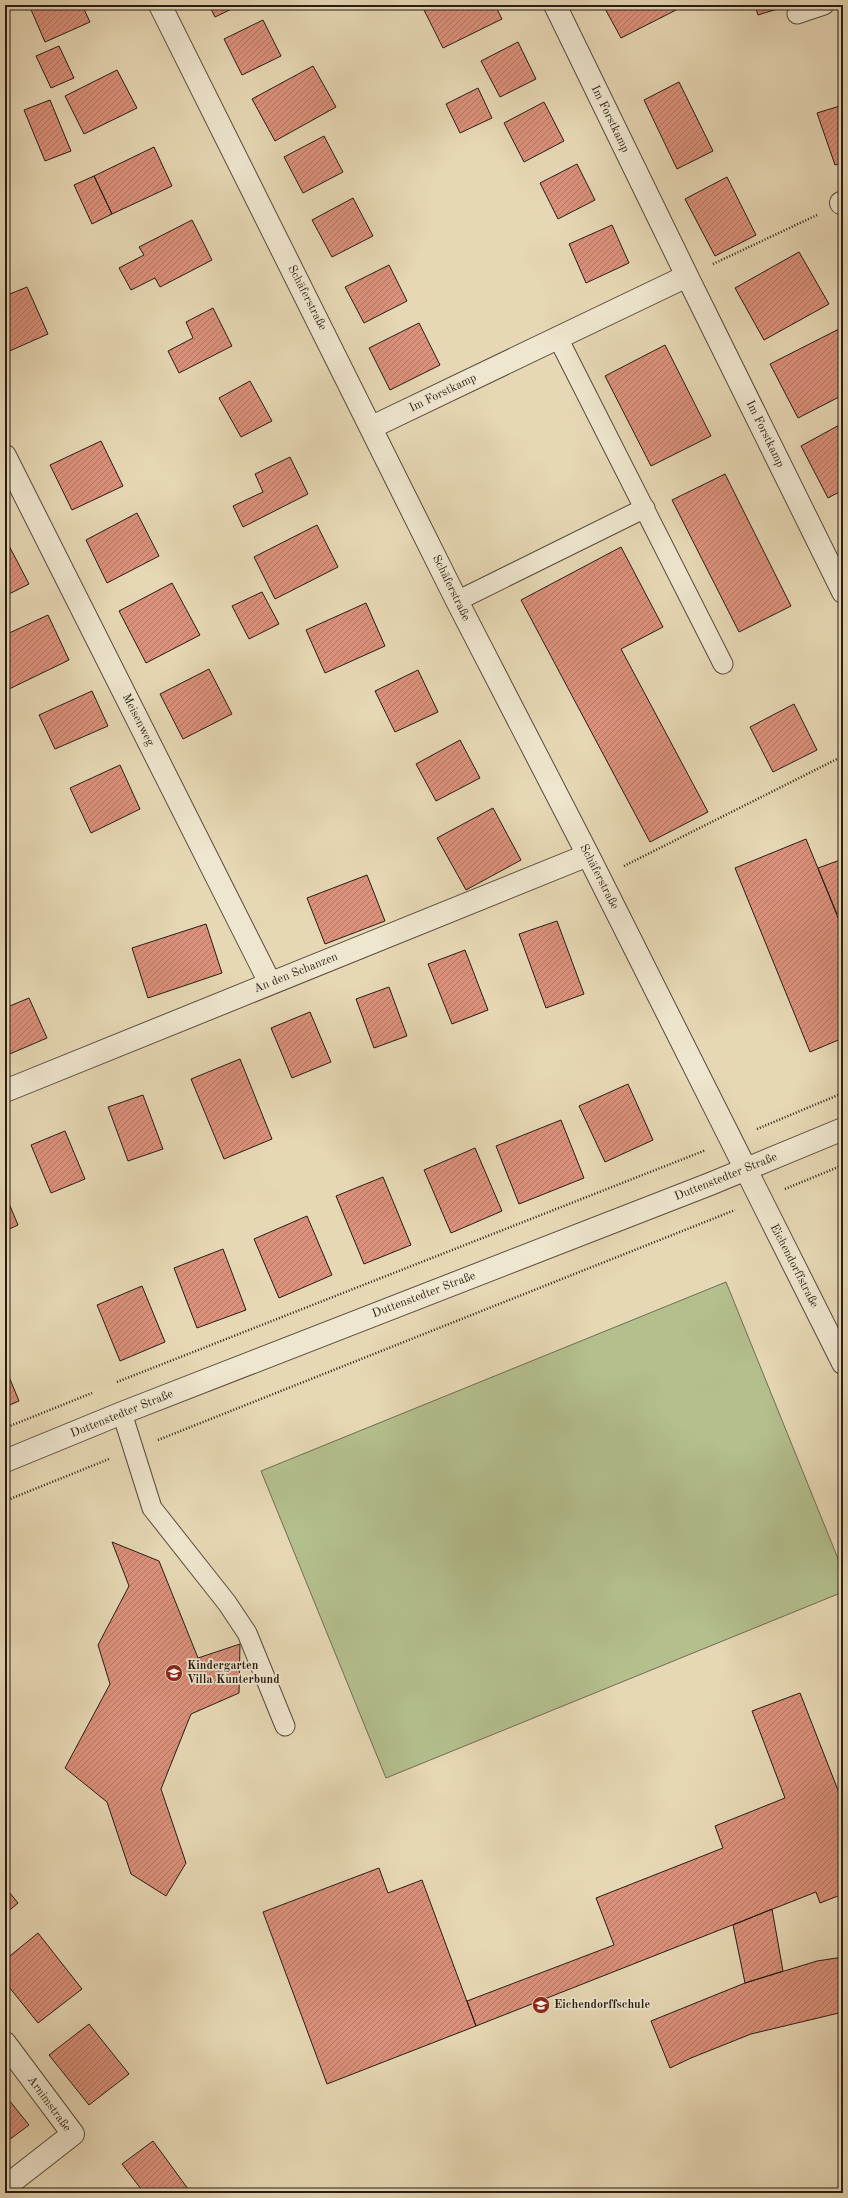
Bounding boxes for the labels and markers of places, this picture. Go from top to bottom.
place label: Kindergarten Villa Kunterbund [187,1660,280,1686]
school or university icon: Kindergarten Villa Kunterbund [164,1663,184,1683]
school or university icon: Eichendorffschule [531,1995,551,2015]
place label: Eichendorffschule [554,1999,650,2011]

